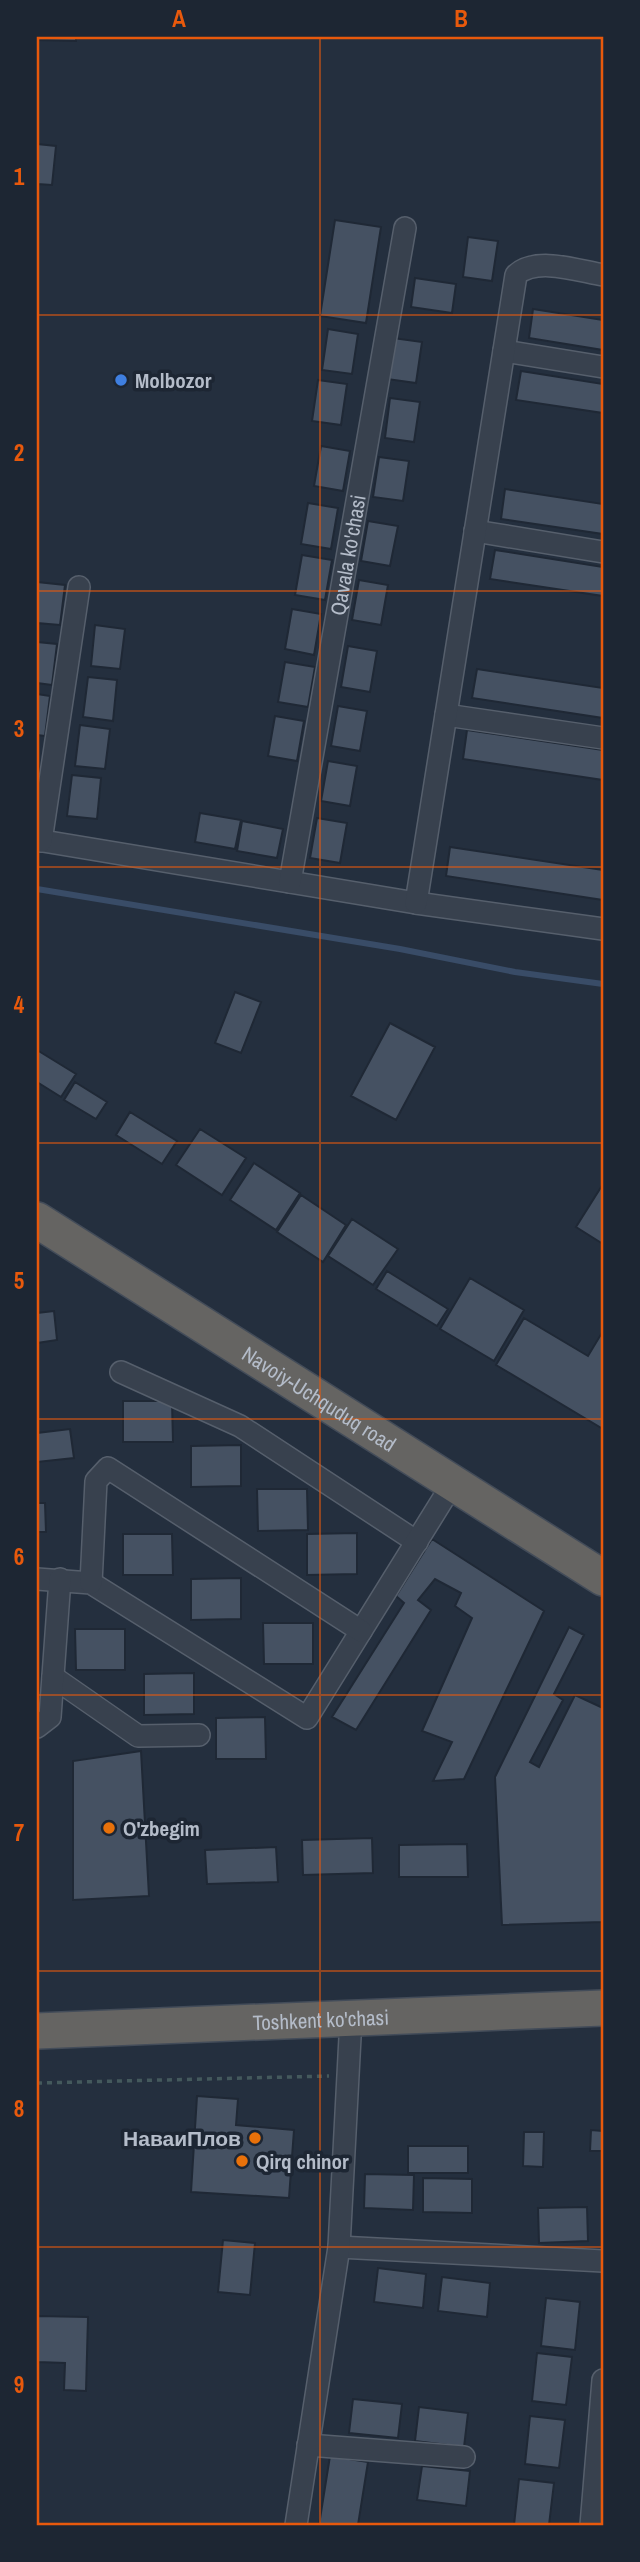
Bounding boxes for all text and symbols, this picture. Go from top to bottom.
text: A [172,3,186,34]
text: B [454,3,468,34]
text: 1 [14,161,25,192]
place label: Molbozor [135,366,212,395]
marker: Molbozor [113,372,129,388]
text: 2 [14,437,24,468]
street label: Qavala ko'chasi [323,492,372,618]
text: 3 [14,713,24,744]
text: 4 [14,989,25,1020]
text: 5 [14,1265,24,1296]
street label: Navoiy-Uchquduq road [237,1339,402,1458]
text: 6 [14,1541,24,1572]
place label: O'zbegim [123,1814,200,1843]
text: 7 [14,1817,24,1848]
marker: O'zbegim [101,1820,117,1836]
street label: Toshkent ko'chasi [252,2002,390,2037]
text: 8 [14,2093,24,2124]
place label: НаваиПлов [123,2124,241,2153]
marker: НаваиПлов [247,2130,263,2146]
place label: Qirq chinor [256,2147,349,2176]
marker: Qirq chinor [234,2153,250,2169]
text: 9 [14,2369,24,2400]

